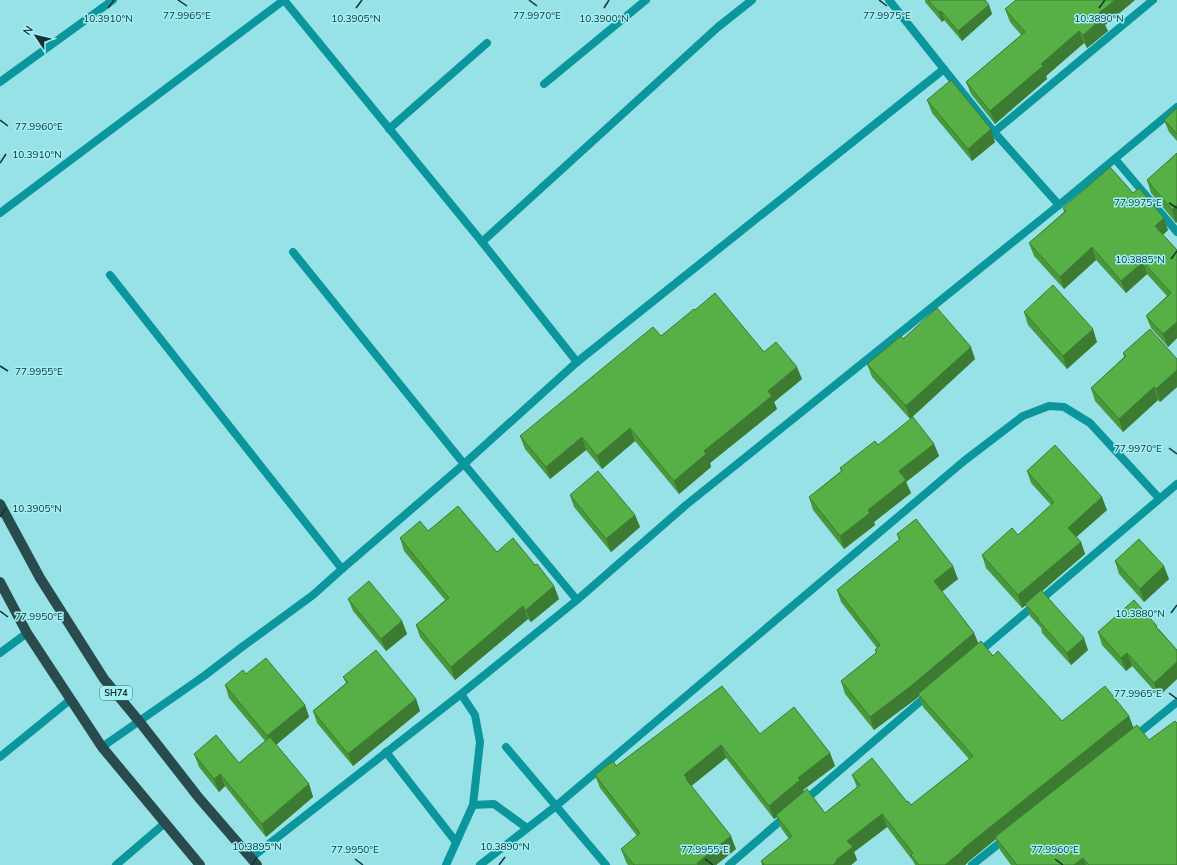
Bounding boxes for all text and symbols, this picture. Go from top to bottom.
text: 77.9965°E [163,9,211,22]
text: 77.9970°E [513,9,561,22]
text: 77.9975°E [863,9,911,22]
text: 10.3910°N [83,12,133,25]
text: 10.3905°N [331,12,381,25]
text: 10.3900°N [579,12,629,25]
text: 10.3890°N [1074,12,1124,25]
north arrow [16,16,56,56]
text: N [20,23,36,38]
text: 77.9960°E [15,120,63,133]
text: 10.3910°N [12,148,62,161]
text: 77.9975°E [1114,196,1162,209]
text: 10.3885°N [1115,253,1165,266]
text: 77.9955°E [15,365,63,378]
text: 77.9970°E [1114,442,1162,455]
text: 10.3905°N [12,502,62,515]
text: 10.3880°N [1115,607,1165,620]
text: 77.9950°E [15,610,63,623]
road number: SH74 [100,686,132,700]
text: 77.9965°E [1114,687,1162,700]
text: 10.3895°N [232,840,282,853]
text: 10.3890°N [480,840,530,853]
text: 77.9950°E [331,843,379,856]
text: 77.9955°E [681,843,729,856]
text: 77.9960°E [1031,843,1079,856]

